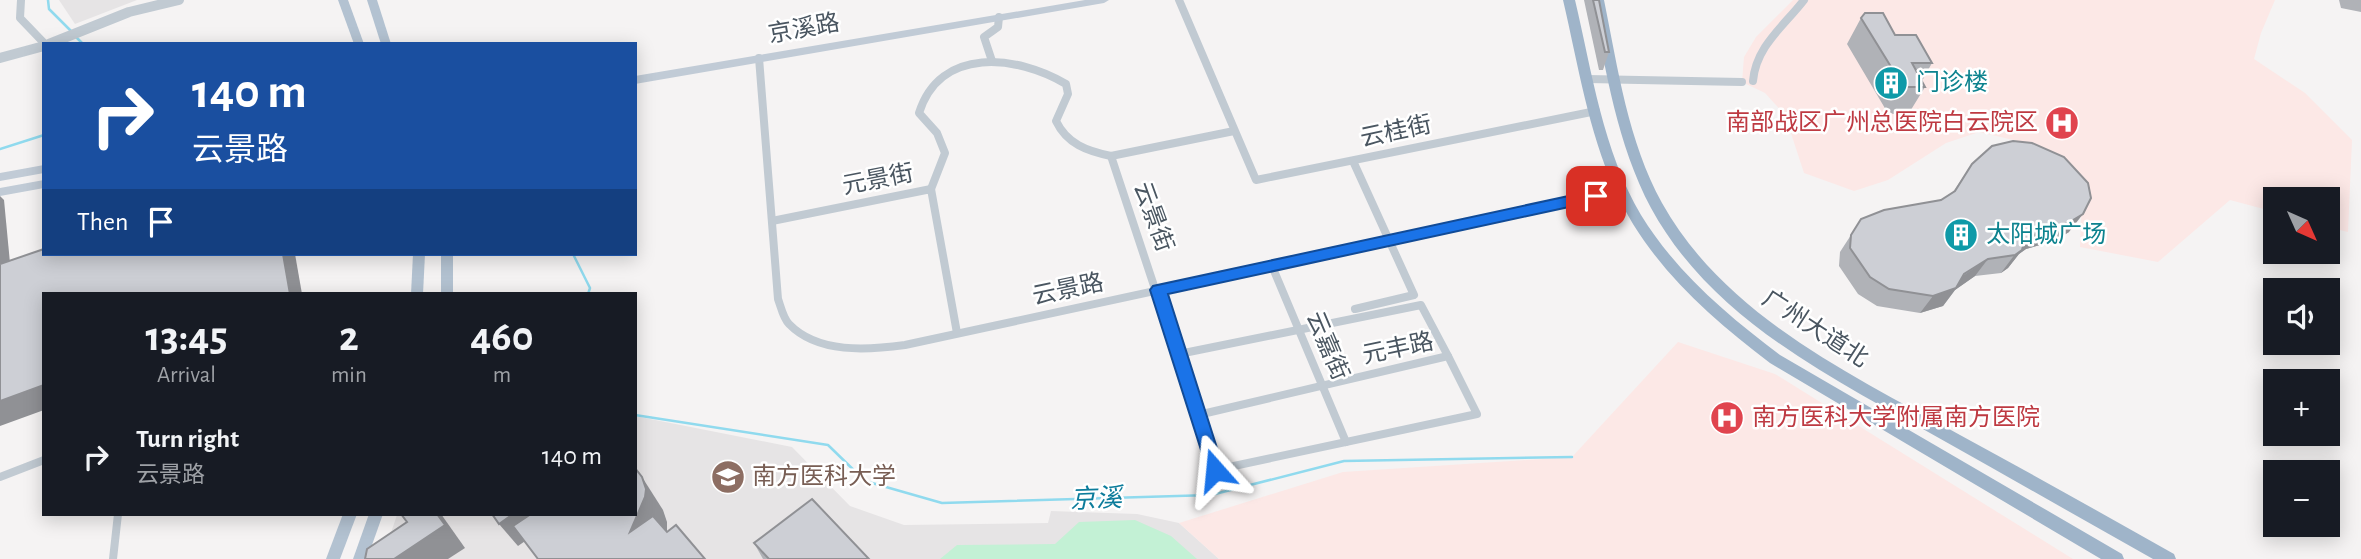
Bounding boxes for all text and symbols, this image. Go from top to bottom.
street label: 京溪路 [766,9,842,47]
building icon: 门诊楼 [1872,64,1910,102]
text: 140 m [192,68,307,117]
place label: 门诊楼 [1916,69,1988,95]
icon: right [77,70,168,161]
hospital icon: 南部战区广州总医院白云院区 [2043,104,2081,142]
place label: 南部战区广州总医院白云院区 [1726,109,2038,135]
street label: 云桂街 [1358,111,1434,151]
text: 云景路 [192,134,288,166]
street label: 元景街 [840,159,916,199]
pin [1566,166,1626,226]
icon: arrive [1577,177,1615,215]
street label: 云景街 [1129,178,1178,255]
north arrow [2263,187,2340,264]
map controls [2263,187,2340,537]
icon: arrive [142,203,180,241]
text: Then [77,209,128,235]
building icon: 太阳城广场 [1942,216,1980,254]
place label: 太阳城广场 [1986,221,2106,247]
street label: 云景路 [1030,269,1106,309]
button: sound [2263,278,2340,355]
street label: 广州大道北 [1758,285,1873,372]
street label: 云嘉街 [1302,307,1354,384]
text: 13:45 [145,316,228,358]
text: 2 [339,316,359,358]
text: 460 [470,316,534,358]
street label: 元丰路 [1360,328,1436,368]
text: Arrival [157,364,216,387]
text: min [331,364,367,387]
text: m [493,364,511,387]
button: + [2263,369,2340,446]
hospital icon: 南方医科大学附属南方医院 [1708,399,1746,437]
place label: 南方医科大学附属南方医院 [1752,404,2040,430]
text: Turn right [136,426,239,452]
position arrow [1178,433,1252,507]
icon: right [77,438,115,476]
text: 140 m [542,443,602,469]
school or university icon: 南方医科大学 [709,458,747,496]
button: − [2263,460,2340,537]
place label: 南方医科大学 [752,463,896,489]
text: 云景路 [136,464,205,487]
water label: 京溪 [1069,483,1125,513]

